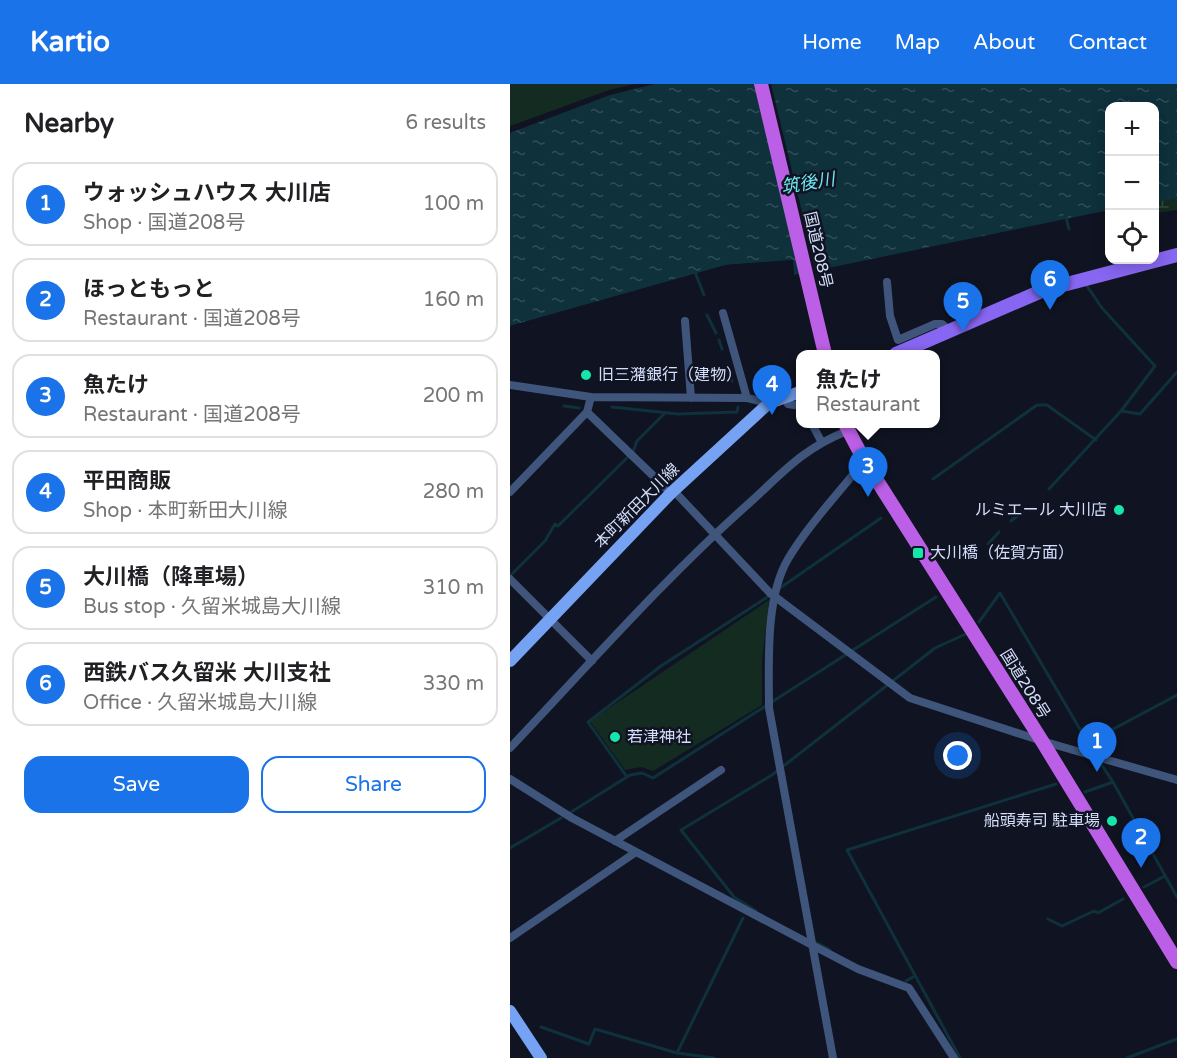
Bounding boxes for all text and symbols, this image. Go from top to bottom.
text: Kartio [30,25,110,59]
text: Home [802,30,862,55]
text: Map [895,30,940,55]
text: About [973,30,1035,55]
text: Contact [1068,30,1147,55]
map controls [1105,102,1159,264]
button: + [1105,102,1159,156]
text: Nearby [24,108,114,139]
text: 6 results [406,111,486,135]
button: − [1105,156,1159,210]
water label: 筑後川 [780,168,838,198]
text: ウォッシュハウス 大川店 [83,180,331,206]
text: 1 [39,192,52,216]
text: 100 m [423,192,484,216]
street label: 国道208号 [799,210,837,290]
button: locate [1105,210,1159,264]
text: Shop · 国道208号 [83,211,245,235]
pin: 6 [1030,260,1070,310]
text: ほっともっと [83,276,215,302]
pin: 5 [944,282,982,332]
text: 2 [39,288,52,312]
text: 160 m [423,288,484,312]
text: Restaurant · 国道208号 [83,307,301,331]
popup [796,350,940,428]
place label: 旧三潴銀行（建物） [598,365,742,385]
pin: 4 [752,366,792,415]
text: 魚たけ [816,367,882,393]
marker: 旧三潴銀行（建物） [579,368,593,382]
text: 魚たけ [83,372,149,398]
text: 3 [39,384,52,408]
text: 200 m [423,384,484,408]
text: Restaurant [816,393,920,417]
text: Restaurant · 国道208号 [83,403,301,427]
pin: 3 [848,448,888,497]
street label: 本町新田大川線 [590,459,684,553]
text: 平田商販 [83,468,171,494]
text: 4 [39,480,52,504]
text: 280 m [423,480,484,504]
text: Shop · 本町新田大川線 [83,499,288,523]
place label: ルミエール 大川店 [975,500,1107,520]
marker: ルミエール 大川店 [1112,503,1126,517]
place label: 大川橋（佐賀方面） [930,543,1074,563]
marker: 大川橋（佐賀方面） [911,546,925,560]
text: 大川橋（降車場） [83,564,259,590]
text: 5 [39,576,52,600]
text: 310 m [423,576,484,600]
text: Bus stop · 久留米城島大川線 [83,595,341,619]
street label: 国道208号 [996,646,1054,722]
text: 西鉄バス久留米 大川支社 [83,660,331,686]
text: 6 [39,672,52,696]
text: 330 m [423,672,484,696]
text: Office · 久留米城島大川線 [83,691,317,715]
pin: 1 [1078,722,1116,772]
place label: 若津神社 [627,727,691,747]
marker: 若津神社 [608,730,622,744]
your location [943,741,972,770]
button: Save [24,756,249,813]
button: Share [261,756,486,813]
place label: 船頭寿司 駐車場 [984,811,1100,831]
marker: 船頭寿司 駐車場 [1105,814,1119,828]
pin: 2 [1122,818,1160,868]

